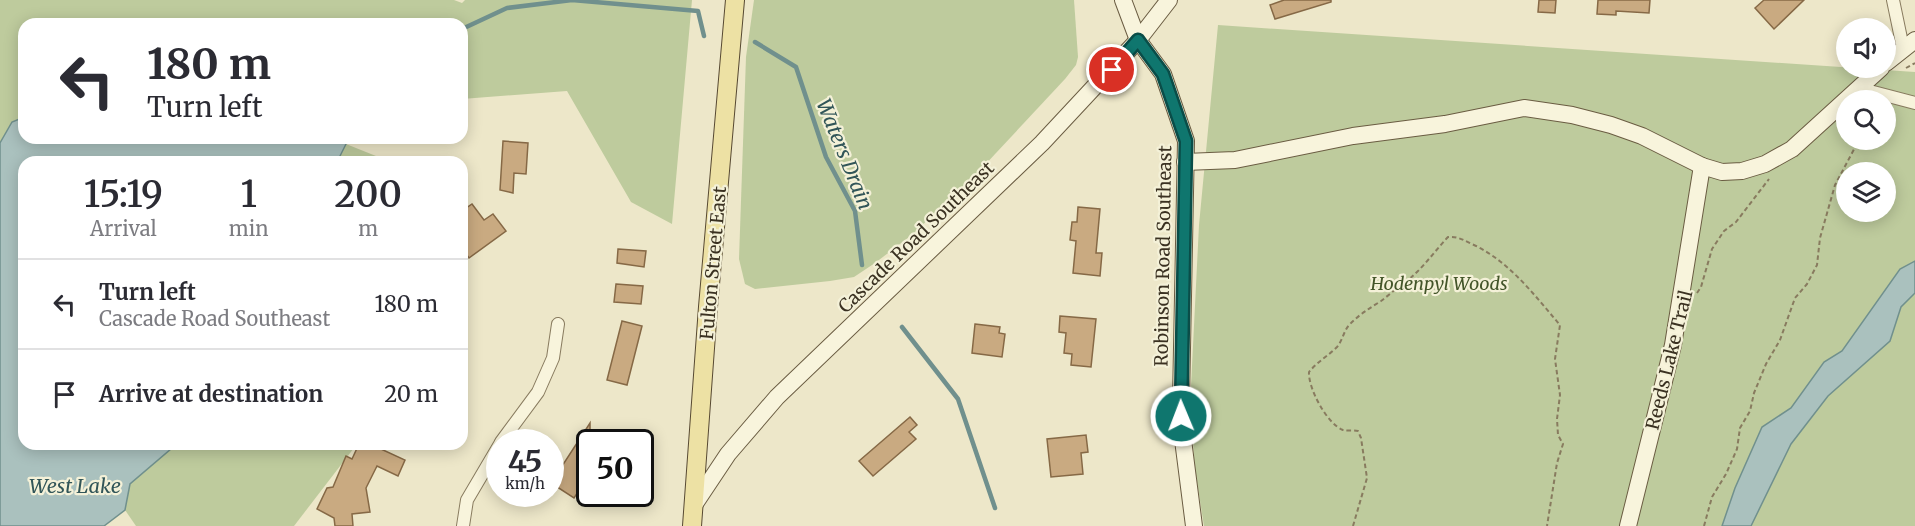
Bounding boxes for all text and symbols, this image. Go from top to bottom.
map controls [1836,18,1896,222]
button: sound [1836,18,1896,78]
text: 180 m [147,38,271,90]
icon: left [48,42,126,120]
pin [1086,44,1137,95]
icon: arrive [1095,53,1128,86]
text: Turn left [147,90,262,124]
button: search [1836,90,1896,150]
water label: Waters Drain [811,95,879,213]
street label: Robinson Road Southeast [1150,145,1176,367]
street label: Cascade Road Southeast [833,156,999,318]
button: layers [1836,162,1896,222]
text: 15:19 [84,172,163,217]
text: 1 [240,172,257,217]
text: 200 [334,172,402,217]
street label: Fulton Street East [695,185,731,341]
text: Arrival [90,216,157,241]
text: min [229,216,268,241]
text: m [358,216,378,241]
park label: Hodenpyl Woods [1369,272,1508,295]
text: Turn left [99,278,196,306]
street label: Reeds Lake Trail [1641,287,1698,432]
icon: left [48,288,81,321]
text: 180 m [374,290,438,318]
text: Cascade Road Southeast [99,306,330,331]
icon: arrive [48,378,81,411]
text: Arrive at destination [99,380,323,408]
text: 20 m [384,380,438,408]
position arrow [1149,384,1213,448]
speed limit sign: 50 [576,429,654,507]
text: 45 [508,442,542,480]
water label: West Lake [29,473,121,498]
text: km/h [505,474,545,493]

